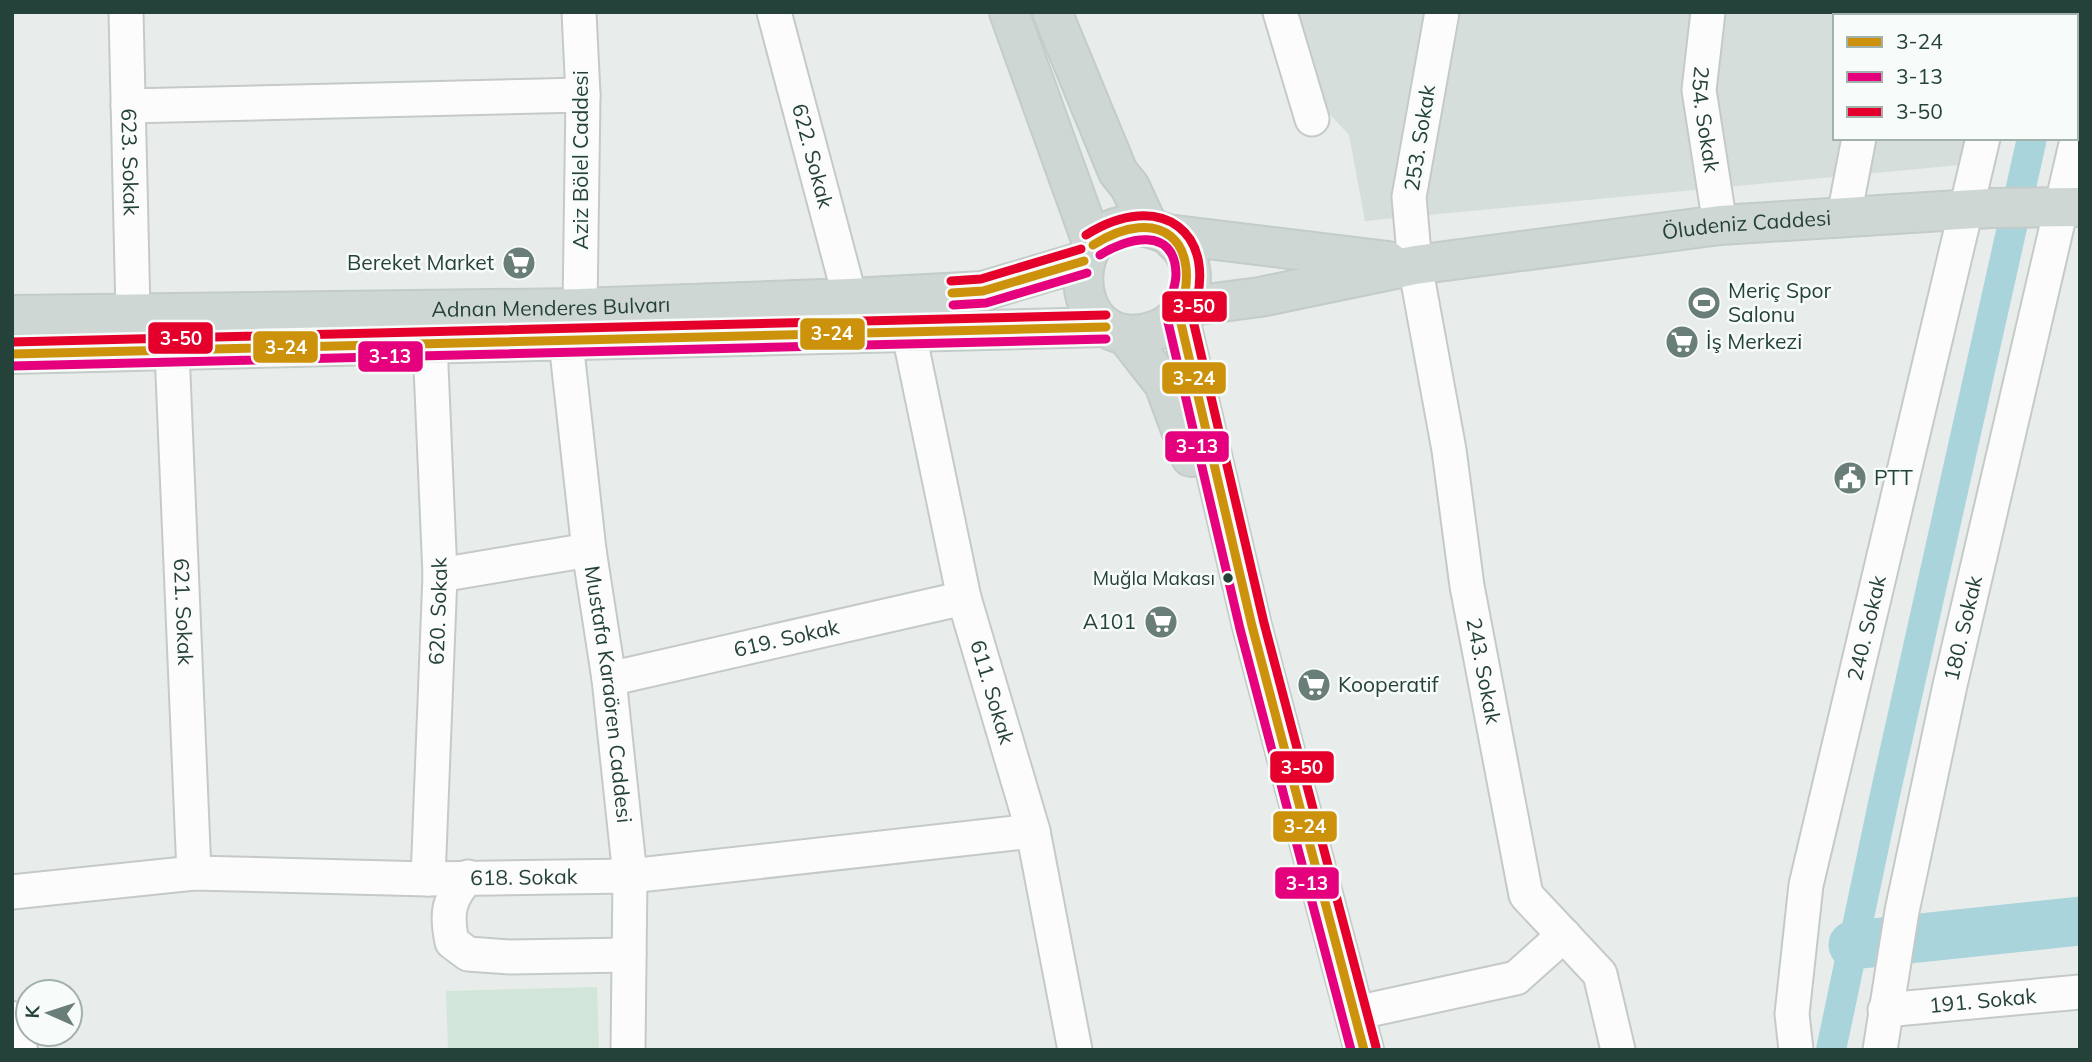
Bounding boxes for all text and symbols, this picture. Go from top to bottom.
legend [1833,14,2078,140]
text: 3-24 [1896,28,1943,54]
text: 3-13 [1896,63,1943,89]
street label: 254. Sokak [1687,65,1726,174]
street label: Aziz Bölel Caddesi [567,70,593,250]
street label: 253. Sokak [1398,83,1440,193]
text: 3-50 [1896,98,1943,124]
street label: 622. Sokak [787,101,840,211]
street label: 623. Sokak [116,108,145,216]
street label: Öludeniz Caddesi [1660,204,1832,244]
supermarket icon: Bereket Market [500,244,538,282]
place label: Bereket Market [347,249,494,275]
place label: Meriç Spor Salonu [1728,277,1832,327]
sports icon: Meriç Spor Salonu [1685,284,1723,322]
line badge: 3-50 [1161,290,1228,323]
street label: Adnan Menderes Bulvarı [431,291,671,322]
text: 3-50 [1173,294,1215,318]
line badge: 3-24 [799,317,866,351]
line badge: 3-50 [147,321,214,355]
text: 3-24 [811,321,854,345]
supermarket icon: İş Merkezi [1663,323,1701,361]
text: 3-50 [160,326,202,350]
place label: İş Merkezi [1706,328,1802,354]
line badge: 3-24 [252,330,319,364]
text: 3-24 [265,335,308,359]
line badge: 3-13 [357,340,424,373]
text: 3-13 [369,344,411,368]
line badge: 3-24 [1161,361,1227,395]
text: 3-24 [1173,366,1216,390]
line badge: 3-13 [1164,430,1230,463]
text: 3-13 [1176,434,1218,458]
public building icon: PTT [1831,459,1869,497]
place label: PTT [1874,464,1913,490]
street label: 620. Sokak [422,557,452,665]
street label: 621. Sokak [169,558,199,666]
street label: Mustafa Karaören Caddesi [580,564,638,824]
place label: Muğla Makası [1093,566,1215,590]
marker: Muğla Makası [1221,571,1235,585]
street label: 240. Sokak [1841,572,1891,683]
street label: 180. Sokak [1937,573,1987,683]
supermarket icon: A101 [1142,603,1180,641]
place label: A101 [1083,608,1136,634]
street label: 619. Sokak [731,613,842,662]
street label: 243. Sokak [1461,616,1507,726]
street label: 611. Sokak [965,637,1021,747]
supermarket icon: Kooperatif [1295,666,1333,704]
place label: Kooperatif [1338,671,1440,697]
line badge: 3-50 [1269,750,1335,784]
text: 3-50 [1281,755,1323,779]
line badge: 3-24 [1272,810,1338,843]
text: 3-24 [1284,814,1327,838]
street label: 618. Sokak [470,863,578,890]
line badge: 3-13 [1274,866,1340,900]
text: 3-13 [1286,871,1328,895]
north arrow [14,978,84,1048]
street label: 191. Sokak [1928,982,2037,1018]
text: K [20,1004,44,1019]

